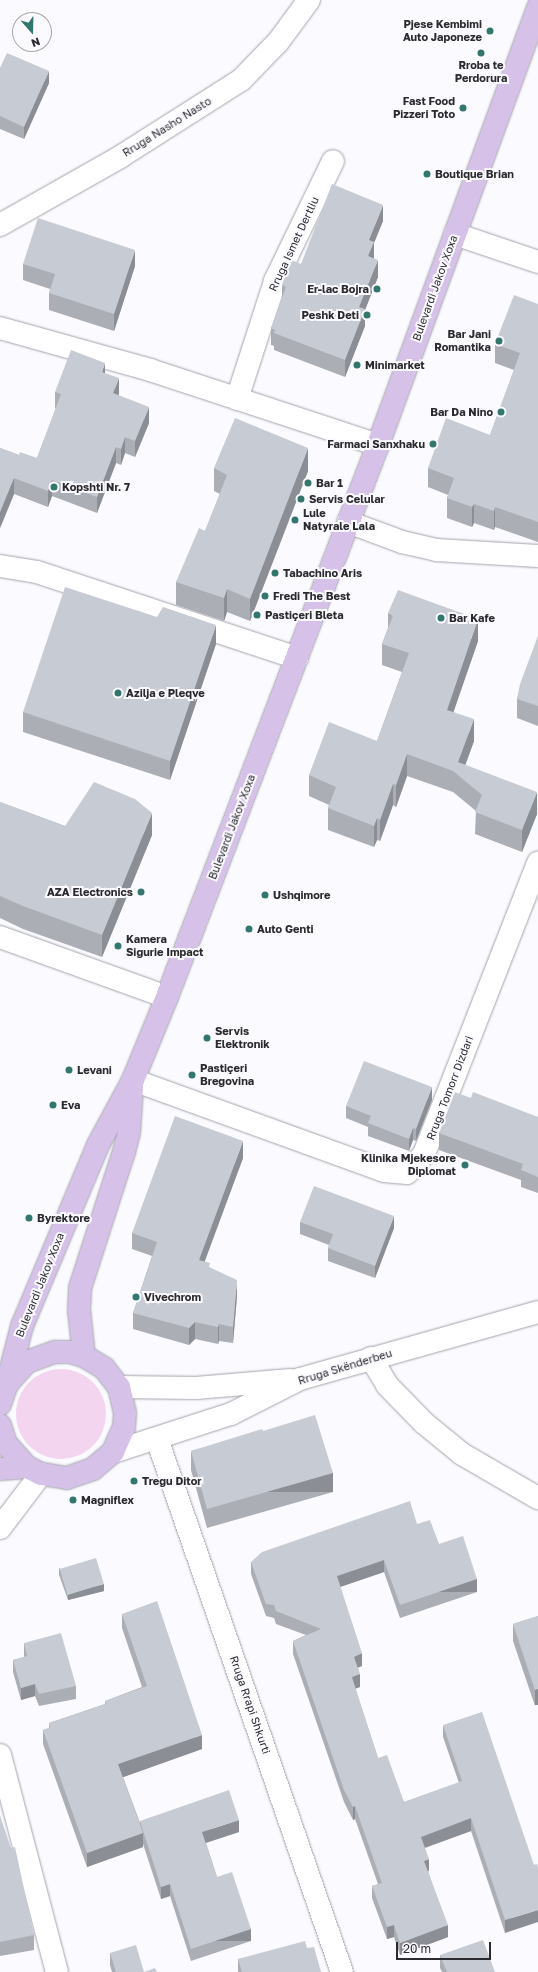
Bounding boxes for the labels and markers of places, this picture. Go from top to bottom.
place label: Pjese Kembimi Auto Japoneze [403,18,482,44]
marker: Pjese Kembimi Auto Japoneze [485,26,495,36]
marker: Rroba te Perdorura [476,48,486,58]
place label: Rroba te Perdorura [455,59,507,85]
place label: Fast Food Pizzeri Toto [393,95,455,121]
marker: Fast Food Pizzeri Toto [458,103,468,113]
place label: Boutique Brian [435,167,514,181]
marker: Boutique Brian [422,169,432,179]
place label: Er-lac Bojra [307,282,369,296]
marker: Er-lac Bojra [372,284,382,294]
place label: Peshk Deti [302,308,359,322]
marker: Peshk Deti [362,310,372,320]
place label: Bar Jani Romantika [434,328,491,354]
marker: Bar Jani Romantika [494,336,504,346]
place label: Minimarket [365,358,425,372]
marker: Minimarket [352,360,362,370]
place label: Bar Da Nino [430,405,493,419]
marker: Bar Da Nino [496,407,506,417]
place label: Farmaci Sanxhaku [327,437,425,451]
marker: Farmaci Sanxhaku [428,439,438,449]
place label: Bar 1 [316,476,343,490]
marker: Bar 1 [303,478,313,488]
place label: Kopshti Nr. 7 [62,480,130,494]
marker: Kopshti Nr. 7 [49,482,59,492]
place label: Servis Celular [309,492,385,506]
marker: Servis Celular [296,494,306,504]
place label: Lule Natyrale Lala [303,507,375,533]
marker: Lule Natyrale Lala [290,515,300,525]
place label: Tabachino Aris [283,566,362,580]
marker: Tabachino Aris [270,568,280,578]
place label: Fredi The Best [273,589,350,603]
marker: Fredi The Best [260,591,270,601]
place label: Pastiçeri Bleta [265,608,344,622]
marker: Pastiçeri Bleta [252,610,262,620]
place label: Bar Kafe [449,611,495,625]
marker: Bar Kafe [436,613,446,623]
place label: Azilja e Pleqve [126,686,205,700]
marker: Azilja e Pleqve [113,688,123,698]
place label: AZA Electronics [47,885,133,899]
marker: AZA Electronics [136,887,146,897]
place label: Ushqimore [273,888,330,902]
marker: Ushqimore [260,890,270,900]
place label: Auto Genti [257,922,314,936]
marker: Auto Genti [244,924,254,934]
place label: Kamera Sigurie Impact [126,933,203,959]
marker: Kamera Sigurie Impact [113,941,123,951]
place label: Servis Elektronik [215,1025,270,1051]
marker: Servis Elektronik [202,1033,212,1043]
place label: Pastiçeri Bregovina [200,1062,254,1088]
place label: Levani [77,1063,112,1077]
marker: Levani [64,1065,74,1075]
marker: Pastiçeri Bregovina [187,1070,197,1080]
place label: Eva [61,1098,80,1112]
marker: Eva [48,1100,58,1110]
place label: Klinika Mjekesore Diplomat [361,1152,456,1178]
marker: Klinika Mjekesore Diplomat [459,1159,471,1171]
place label: Byrektore [37,1211,90,1225]
marker: Byrektore [24,1213,34,1223]
place label: Vivechrom [144,1290,201,1304]
marker: Vivechrom [131,1292,141,1302]
place label: Tregu Ditor [142,1474,202,1488]
marker: Tregu Ditor [129,1476,139,1486]
place label: Magniflex [81,1493,134,1507]
marker: Magniflex [68,1495,78,1505]

